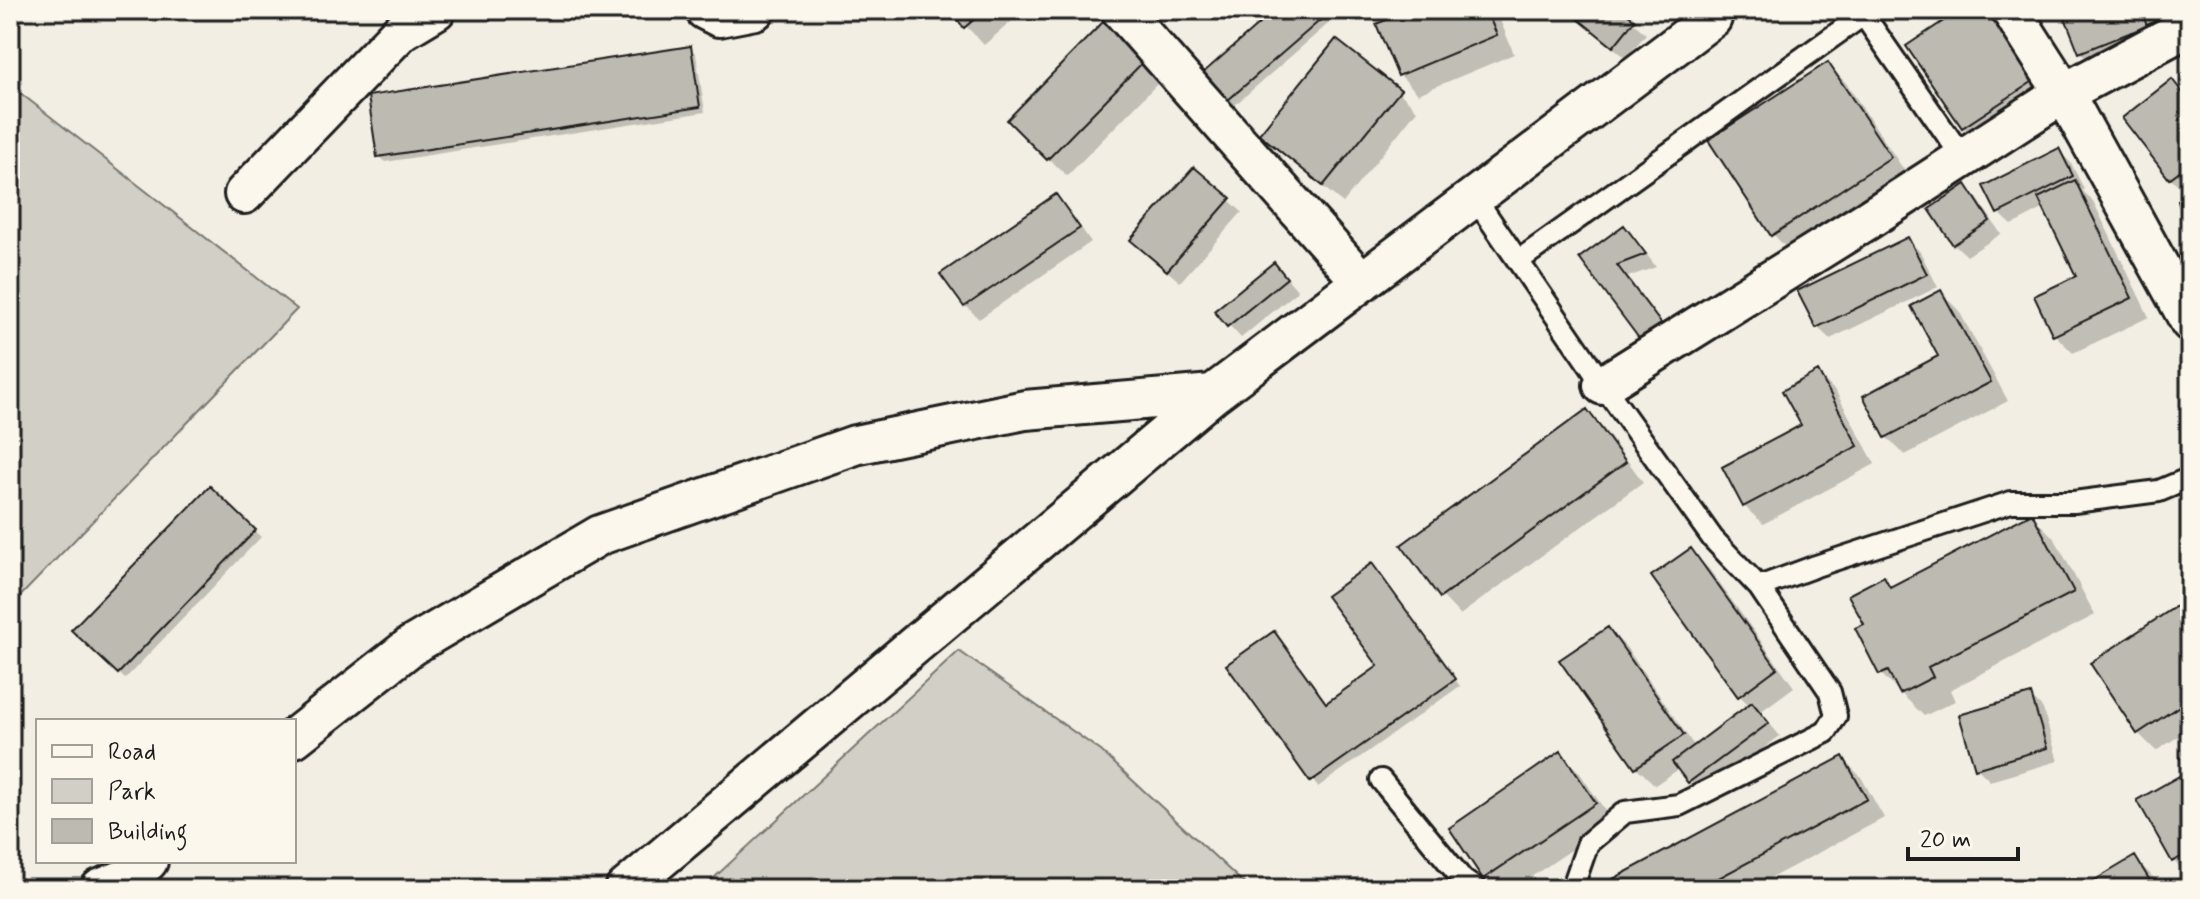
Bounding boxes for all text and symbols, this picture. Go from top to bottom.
legend [36,719,296,863]
text: Road [108,737,156,768]
text: Park [108,777,156,808]
scale bar [1908,811,2018,861]
text: Building [108,817,188,851]
text: 20 m [1920,825,1971,856]

